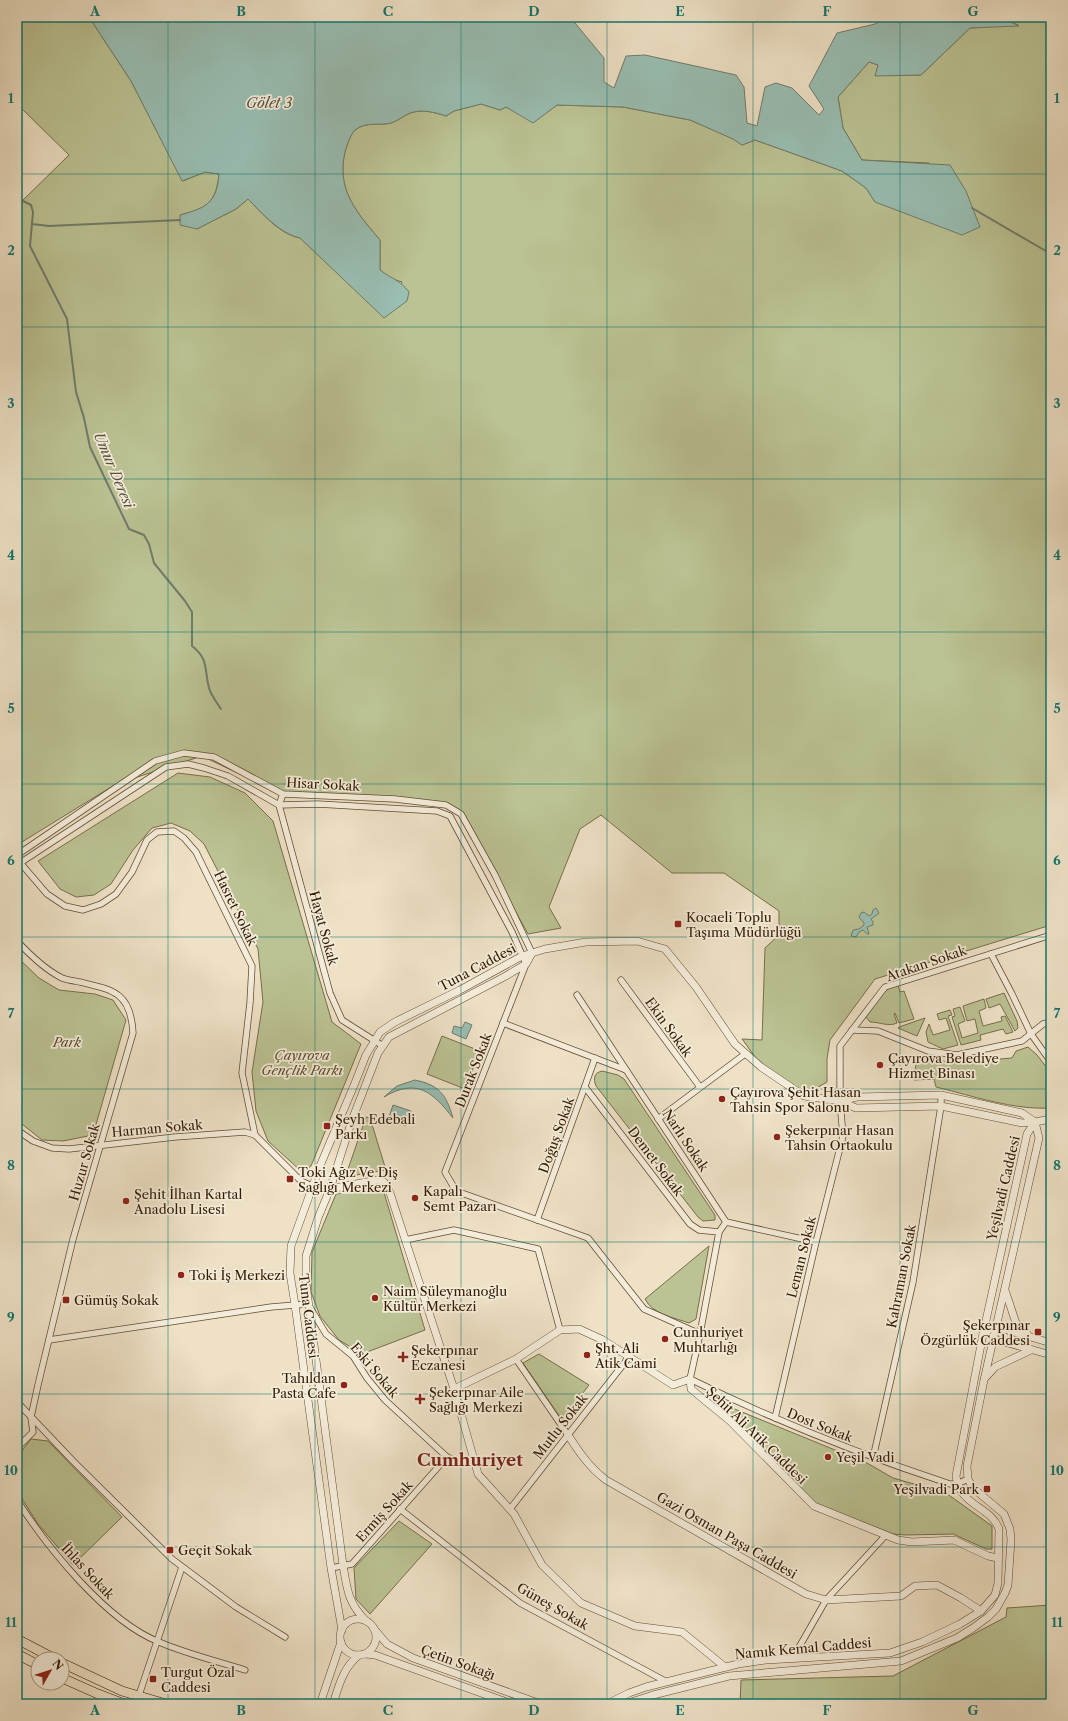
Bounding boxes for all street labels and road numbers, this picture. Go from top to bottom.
street label: Hisar Sokak [286,774,361,794]
street label: Hasret Sokak [211,868,261,949]
street label: Hayat Sokak [306,889,342,968]
street label: Tuna Caddesi [436,940,518,994]
street label: Atakan Sokak [883,942,969,985]
street label: Ekin Sokak [642,994,696,1060]
street label: Durak Sokak [451,1030,495,1110]
street label: Doğuş Sokak [535,1094,577,1175]
street label: Narlı Sokak [659,1106,713,1174]
street label: Harman Sokak [111,1116,204,1140]
street label: Huzur Sokak [65,1121,103,1203]
street label: Demet Sokak [625,1123,688,1199]
street label: Yeşilvadi Caddesi [983,1134,1023,1243]
street label: Leman Sokak [783,1214,819,1300]
street label: Kahraman Sokak [883,1222,919,1329]
street label: Tuna Caddesi [296,1273,322,1359]
street label: Eski Sokak [347,1339,403,1401]
street label: Şehit Ali Atik Caddesi [703,1383,811,1487]
street label: Mutlu Sokak [530,1390,591,1462]
street label: Dost Sokak [785,1405,856,1446]
street label: Ermiş Sokak [352,1477,416,1545]
street label: Gazi Osman Paşa Caddesi [654,1488,800,1582]
street label: İhlas Sokak [58,1540,118,1602]
street label: Güneş Sokak [514,1579,592,1633]
street label: Namık Kemal Caddesi [734,1634,872,1662]
street label: Çetin Sokağı [419,1641,497,1683]

